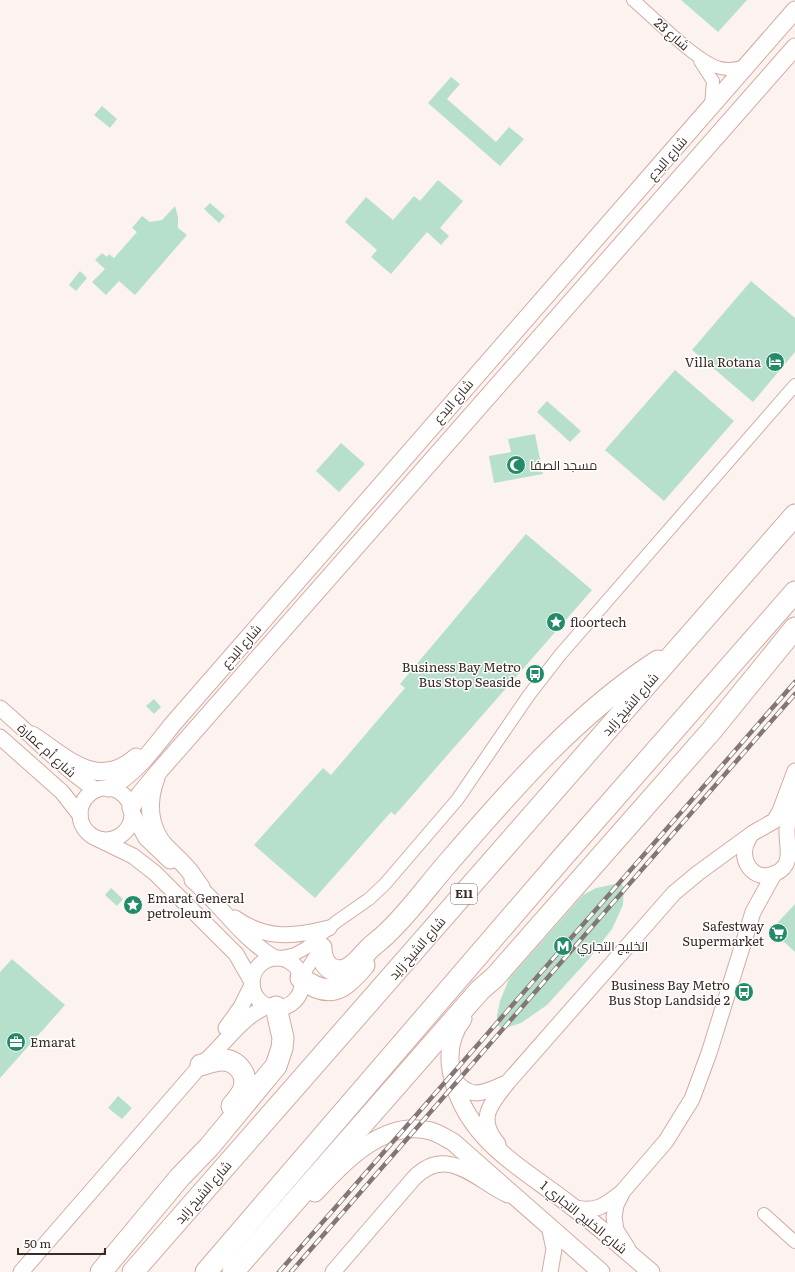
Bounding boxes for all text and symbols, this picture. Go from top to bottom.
street label: شارع 23 [650,13,694,54]
street label: شارع البدع [642,132,691,184]
hotel icon: Villa Rotana [764,351,786,373]
place label: Villa Rotana [685,352,761,371]
street label: شارع البدع [428,375,477,427]
mosque icon: مسجد الصفا [505,454,527,476]
place label: مسجد الصفا [530,455,597,474]
place icon: floortech [545,611,567,633]
place label: floortech [570,612,627,631]
street label: شارع البدع [216,620,265,672]
place label: Business Bay Metro Bus Stop Seaside [402,657,521,691]
bus stop icon: Business Bay Metro Bus Stop Seaside [524,663,546,685]
street label: شارع الشيخ زايد [597,668,662,739]
street label: شارع أم عمارة [13,718,81,782]
road number: E11 [451,884,477,904]
place label: Emarat General petroleum [147,888,245,922]
place icon: Emarat General petroleum [122,894,144,916]
street label: شارع الشيخ زايد [384,912,449,983]
place label: Safestway Supermarket [682,916,765,950]
supermarket icon: Safestway Supermarket [767,922,789,944]
metro station icon: الخليج التجاري [552,935,574,957]
place label: الخليج التجاري [577,936,648,957]
place label: Business Bay Metro Bus Stop Landside 2 [608,975,730,1009]
bus stop icon: Business Bay Metro Bus Stop Landside 2 [733,981,755,1003]
office icon: Emarat [5,1031,27,1053]
place label: Emarat [30,1032,77,1051]
street label: شارع الشيخ زايد [170,1156,235,1227]
street label: شارع الخليج التجاري 1 [536,1176,632,1259]
scale bar [18,1230,105,1256]
text: 50 m [24,1234,51,1252]

